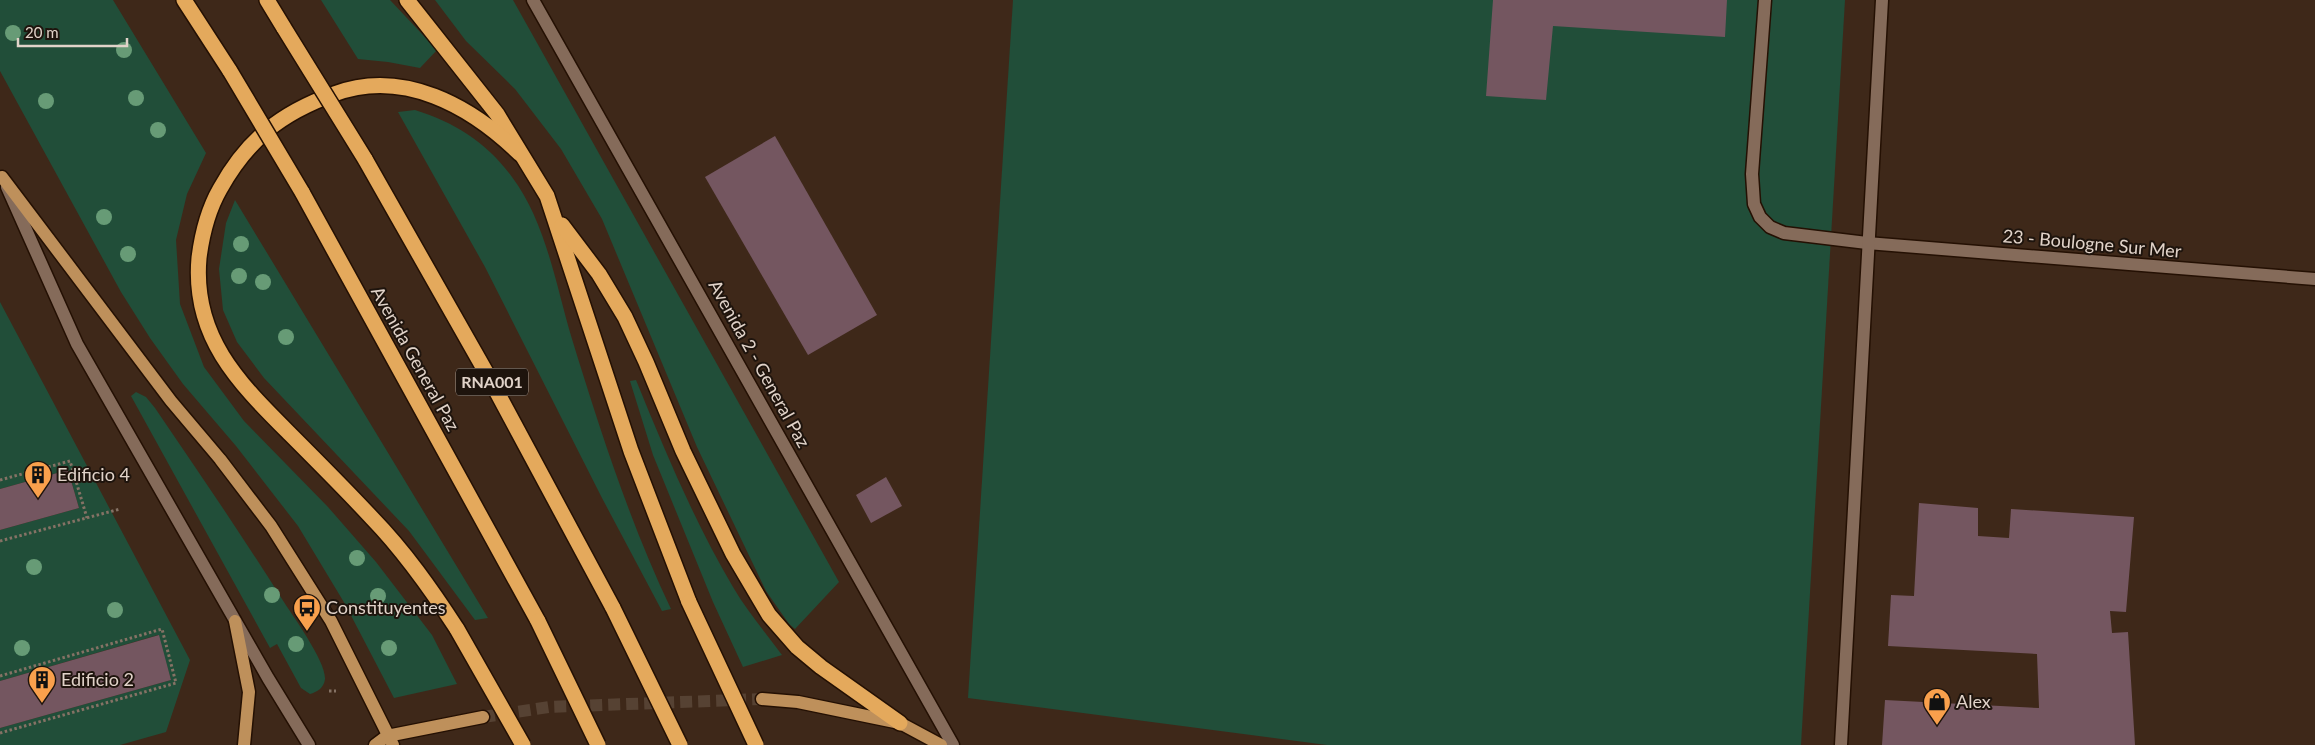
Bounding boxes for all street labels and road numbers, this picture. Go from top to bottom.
street label: 23 - Boulogne Sur Mer [2002,224,2183,262]
street label: Avenida 2 - General Paz [705,276,815,451]
street label: Avenida General Paz [367,282,465,435]
road number: RNA001 [456,368,528,396]

